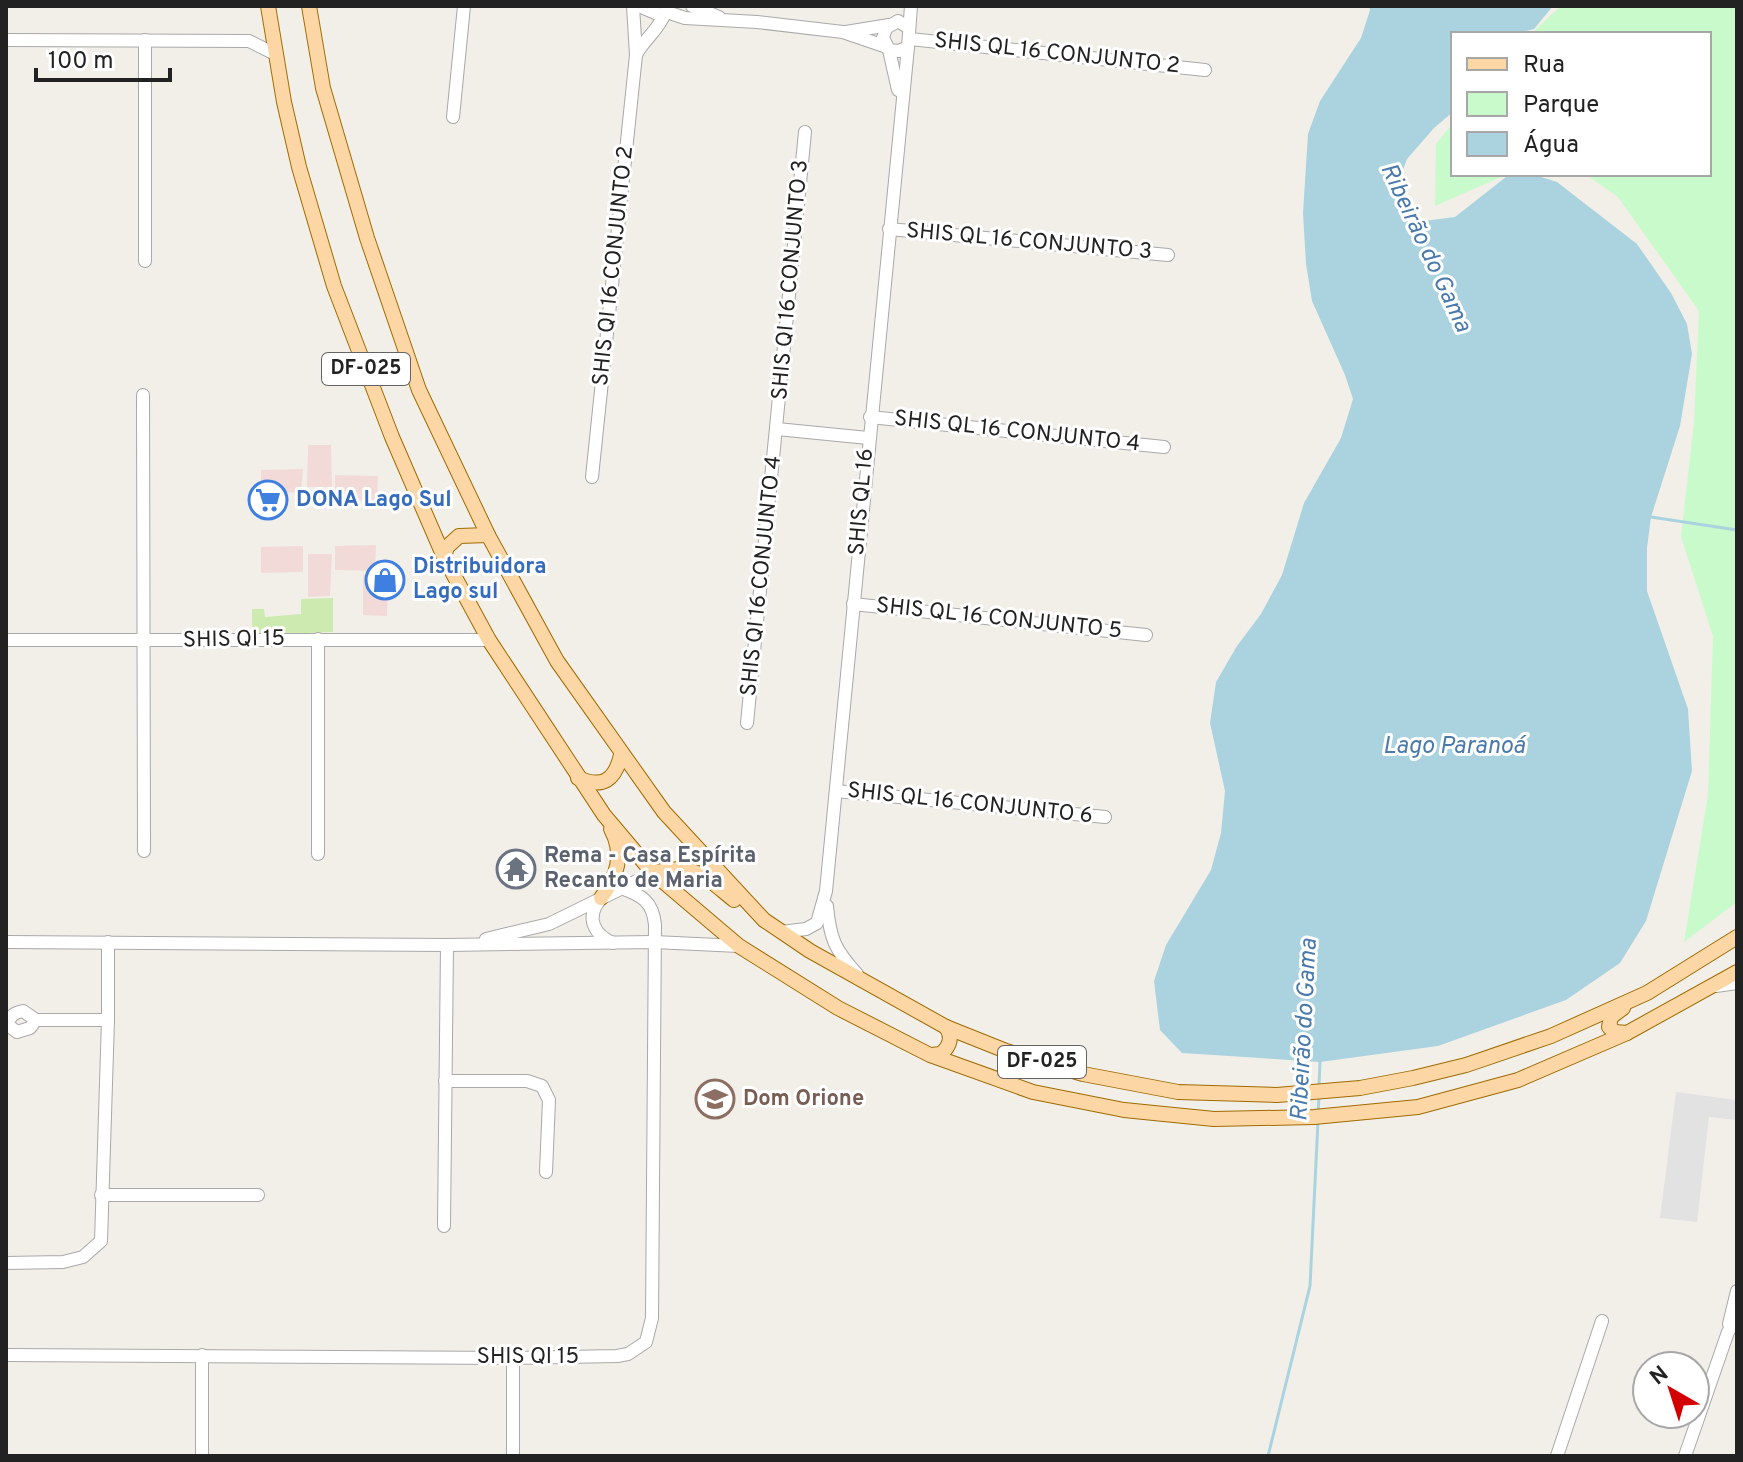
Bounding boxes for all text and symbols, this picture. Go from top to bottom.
street label: SHIS QL 16 CONJUNTO 2 [933,28,1181,80]
scale bar [36,32,170,82]
legend [1451,32,1711,176]
text: 100 m [48,47,114,77]
text: Rua [1523,51,1565,81]
text: Parque [1523,91,1599,121]
text: Água [1523,129,1579,161]
street label: SHIS QI 16 CONJUNTO 2 [588,145,640,387]
street label: SHIS QI 16 CONJUNTO 3 [767,159,815,401]
water label: Ribeirão do Gama [1373,159,1478,338]
street label: SHIS QL 16 CONJUNTO 3 [905,218,1153,266]
road number: DF-025 [322,353,410,385]
street label: SHIS QL 16 CONJUNTO 4 [893,406,1141,458]
street label: SHIS QL 16 [844,447,880,557]
street label: SHIS QI 16 CONJUNTO 4 [736,455,788,697]
supermarket icon: DONA Lago Sul [247,479,289,521]
place label: DONA Lago Sul [296,487,452,514]
place label: Distribuidora Lago sul [413,554,546,606]
shop icon: Distribuidora Lago sul [364,559,406,601]
street label: SHIS QL 16 CONJUNTO 5 [875,593,1123,645]
street label: SHIS QI 15 [183,626,285,654]
water label: Lago Paranoá [1383,732,1528,762]
street label: SHIS QL 16 CONJUNTO 6 [846,778,1094,830]
place label: Rema - Casa Espírita Recanto de Maria [544,843,756,895]
temple icon: Rema - Casa Espírita Recanto de Maria [495,848,537,890]
water label: Ribeirão do Gama [1285,937,1325,1122]
road number: DF-025 [998,1046,1086,1078]
school or university icon: Dom Orione [694,1078,736,1120]
place label: Dom Orione [743,1086,864,1113]
street label: SHIS QI 15 [477,1344,579,1371]
north arrow [1631,1350,1711,1430]
text: N [1645,1361,1675,1392]

